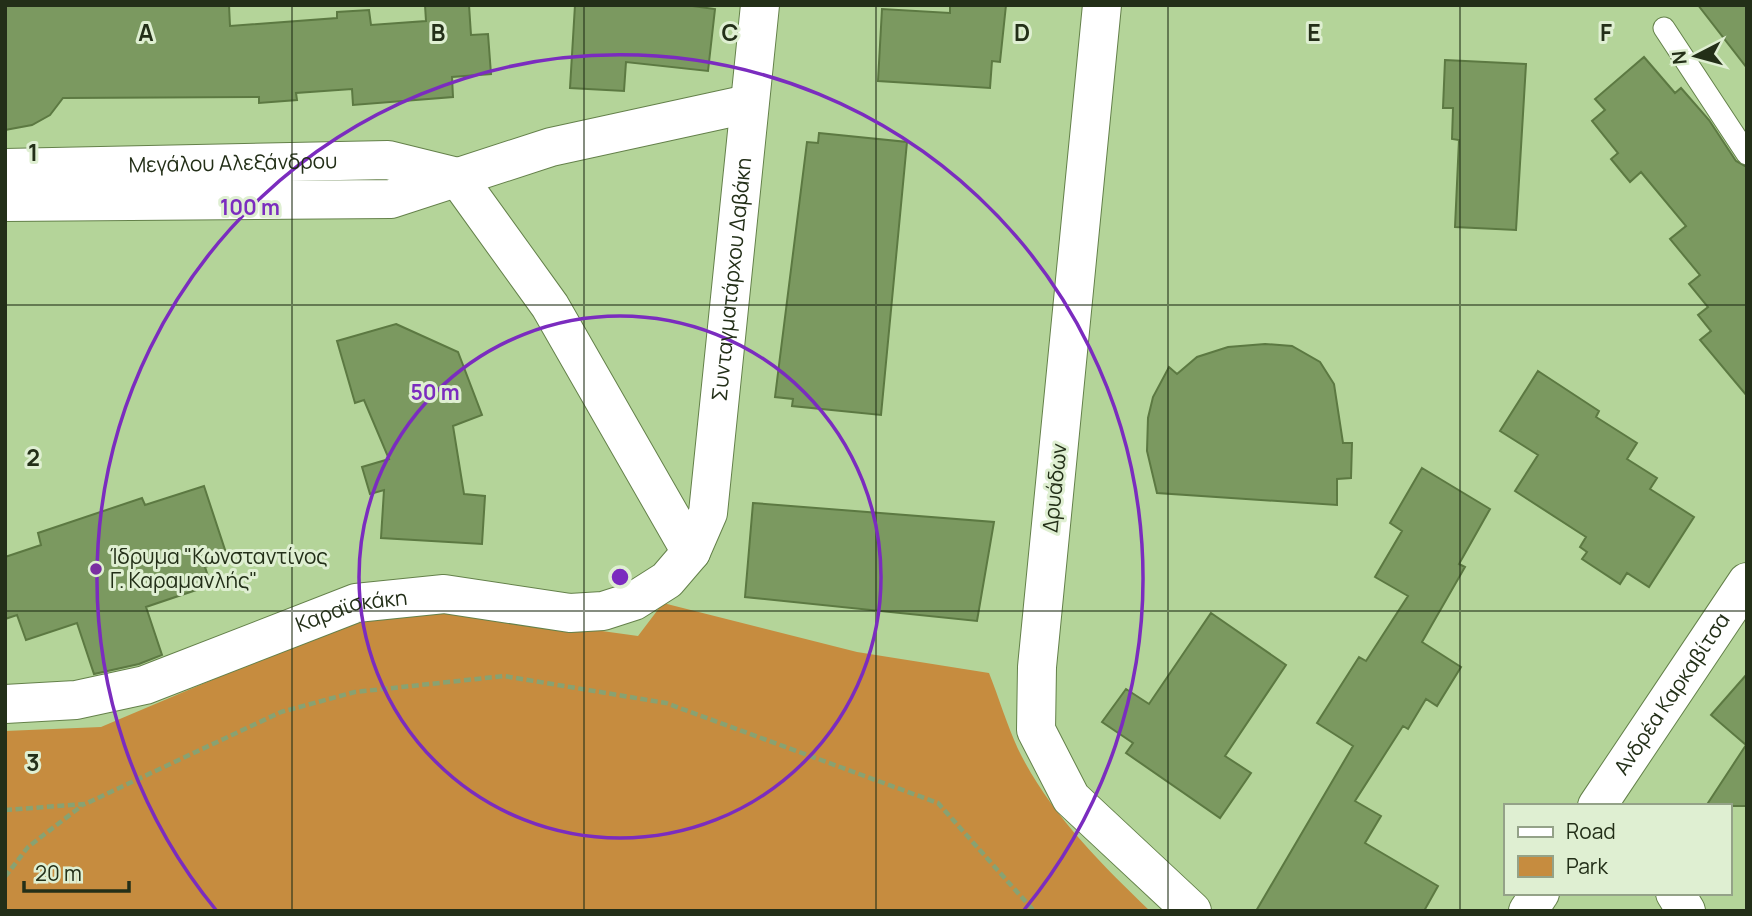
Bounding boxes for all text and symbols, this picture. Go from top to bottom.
text: A [138,16,154,48]
text: B [431,16,445,48]
text: C [722,16,739,48]
text: D [1014,16,1030,48]
text: E [1307,16,1321,48]
text: F [1600,16,1612,48]
north arrow [1661,21,1731,91]
text: N [1665,50,1693,66]
text: 1 [28,136,38,168]
street label: Μεγάλου Αλεξάνδρου [128,146,338,178]
street label: Συνταγματάρχου Δαβάκη [705,156,757,402]
text: 100 m [220,193,280,221]
text: 50 m [410,378,460,406]
text: 2 [26,441,40,473]
street label: Δρυάδων [1035,441,1073,534]
place label: Ίδρυμα "Κωνσταντίνος Γ. Καραμανλής" [110,542,328,594]
marker: Ίδρυμα "Κωνσταντίνος Γ. Καραμανλής" [88,561,104,577]
centre of rings [608,565,632,589]
street label: Καραϊσκάκη [291,583,408,638]
street label: Ανδρέα Καρκαβίτσα [1607,607,1736,780]
text: 3 [26,746,40,778]
legend [1504,804,1731,895]
text: Road [1566,817,1616,845]
scale bar [24,850,130,894]
text: Park [1566,852,1608,880]
text: 20 m [35,859,82,887]

